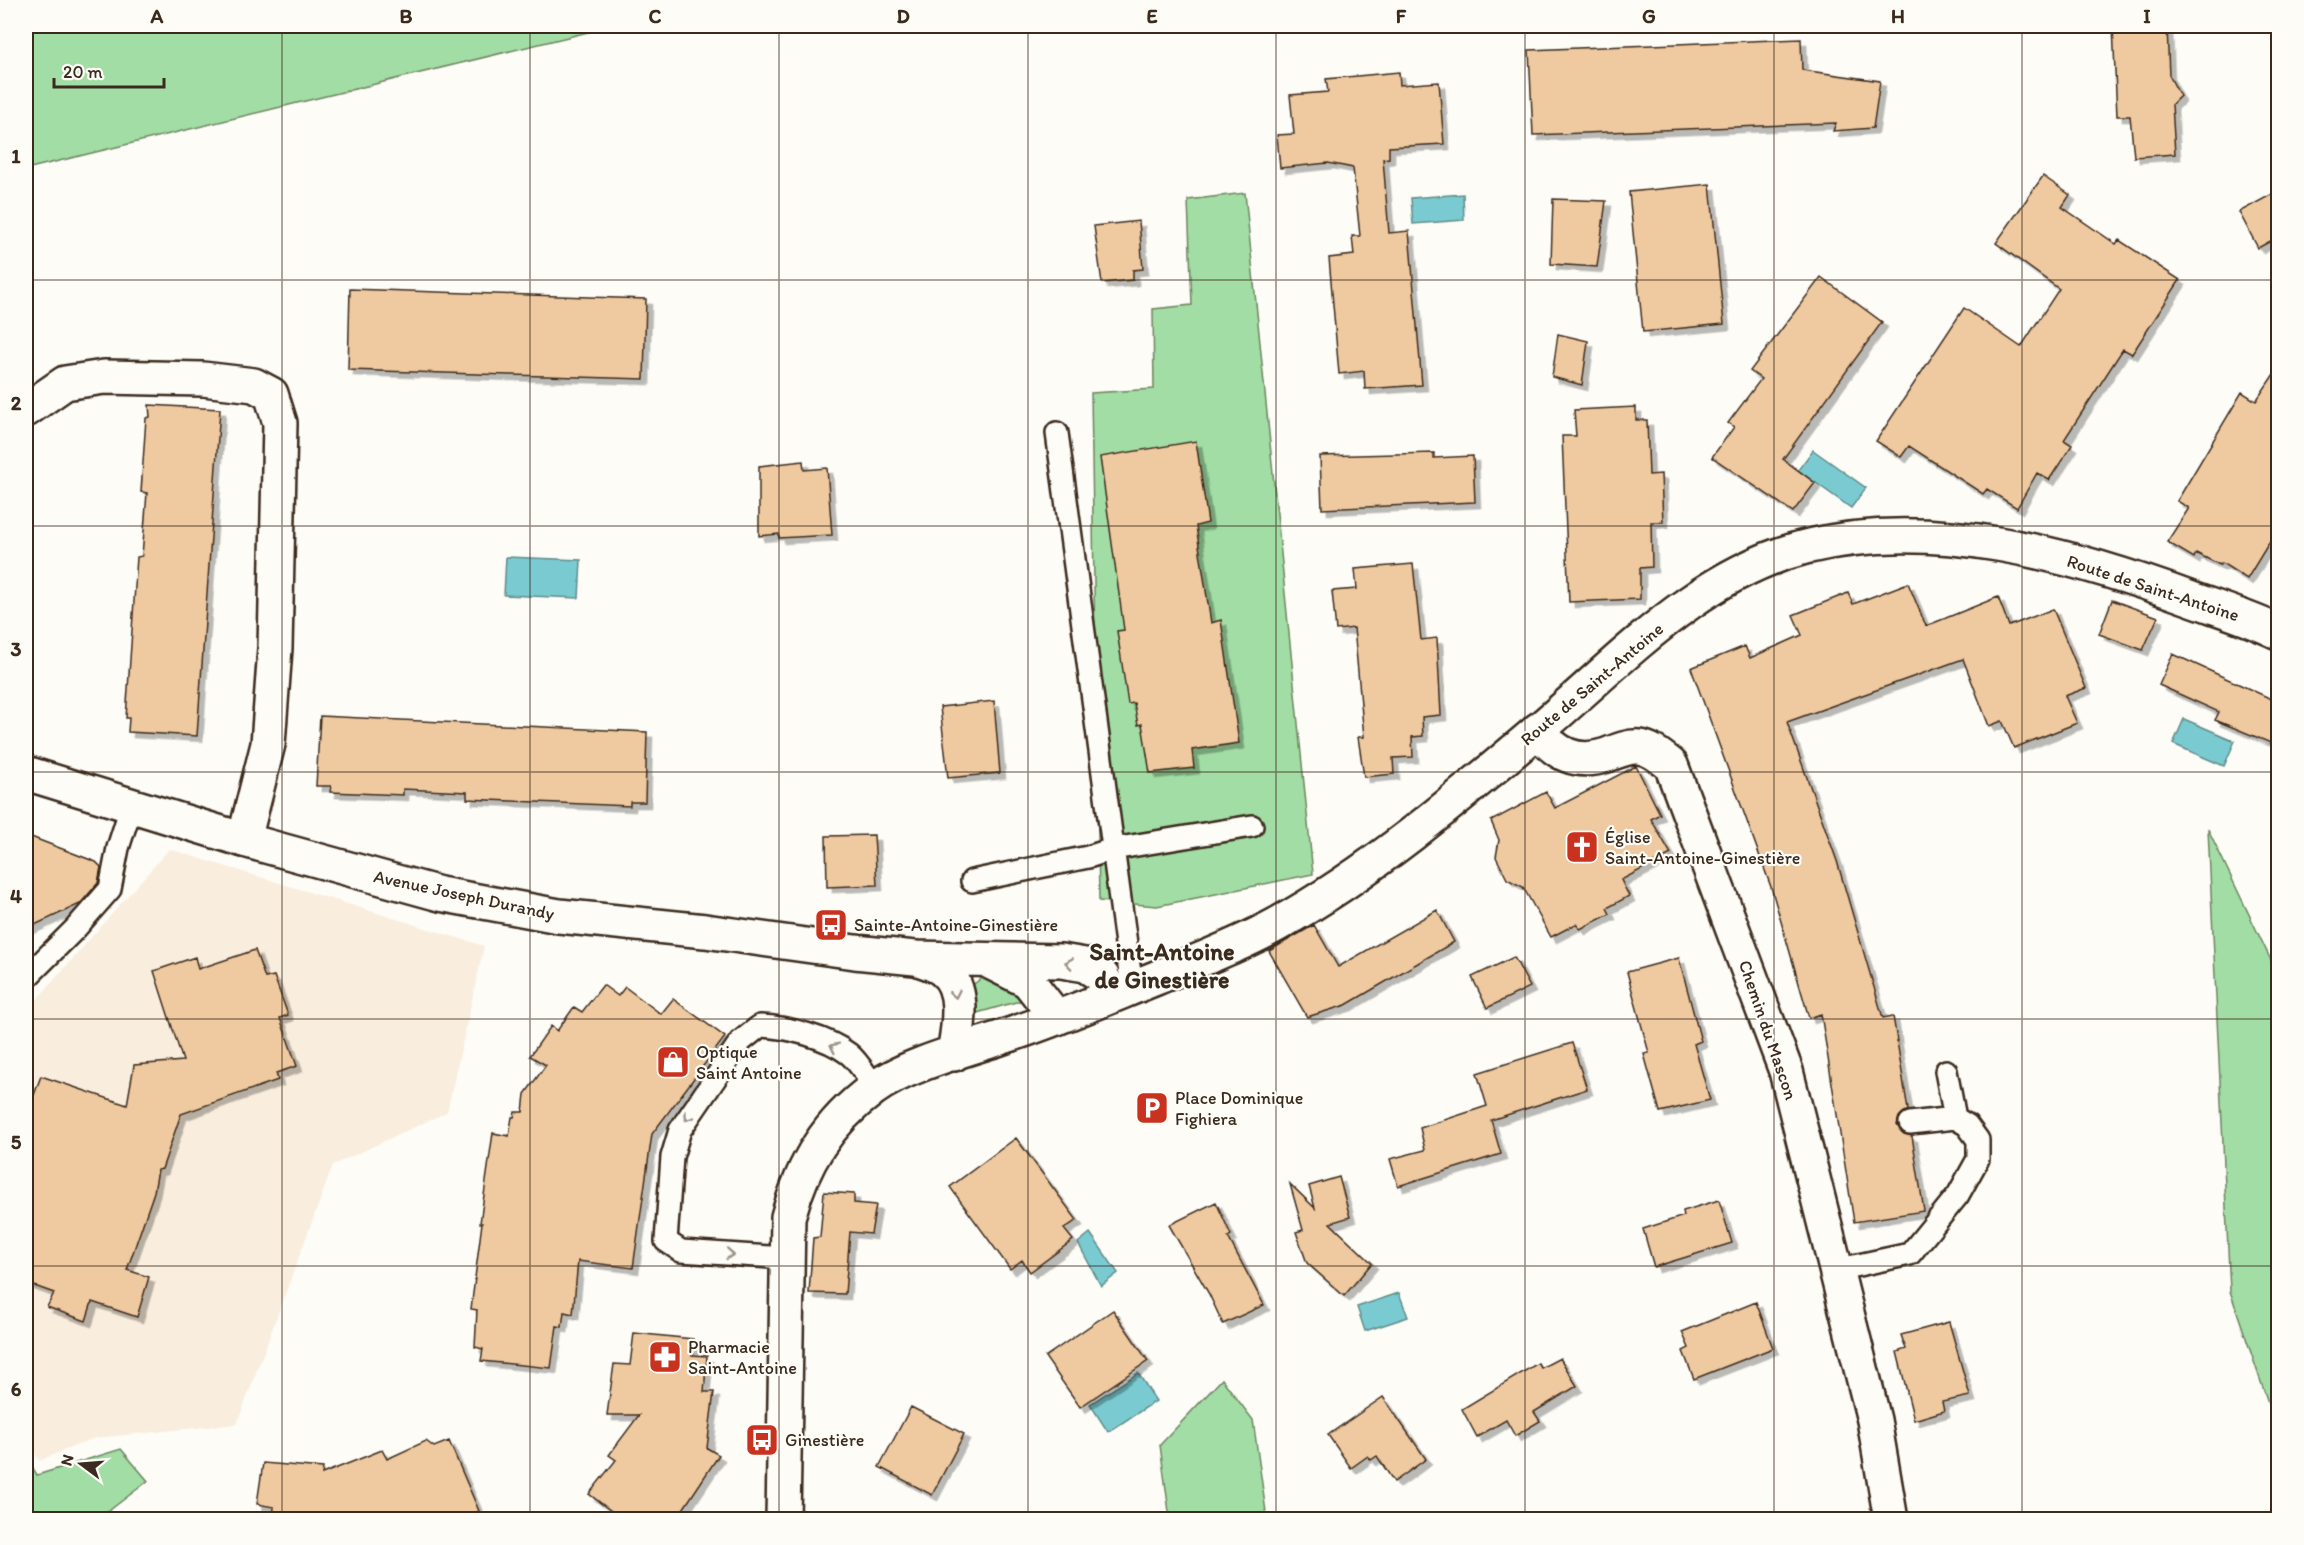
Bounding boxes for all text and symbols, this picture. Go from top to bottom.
text: A [150,4,164,28]
text: B [400,4,413,28]
text: C [649,4,662,28]
text: D [896,4,910,28]
text: E [1146,4,1158,28]
text: F [1396,4,1407,28]
text: G [1642,4,1656,28]
text: H [1891,4,1905,28]
text: I [2143,4,2151,28]
scale bar [54,51,164,89]
text: 20 m [63,61,103,83]
text: 1 [11,144,21,168]
text: 2 [11,391,22,415]
street label: Route de Saint-Antoine [2064,550,2242,626]
street label: Route de Saint-Antoine [1516,618,1668,750]
text: 3 [11,637,22,661]
place label: Église Saint-Antoine-Ginestière [1605,826,1800,869]
church icon: Église Saint-Antoine-Ginestière [1564,829,1600,865]
street label: Avenue Joseph Durandy [372,865,557,925]
text: 4 [10,884,22,908]
bus stop icon: Sainte-Antoine-Ginestière [813,907,849,943]
place label: Sainte-Antoine-Ginestière [854,914,1058,936]
district label: Saint-Antoine de Ginestière [1089,937,1235,994]
one-way arrow [1064,957,1073,969]
street label: Chemin du Mascon [1734,957,1802,1103]
one-way arrow [949,989,961,998]
place label: Optique Saint Antoine [696,1041,802,1084]
one-way arrow [830,1043,841,1054]
shop icon: Optique Saint Antoine [655,1044,691,1080]
place label: Place Dominique Fighiera [1175,1087,1303,1130]
parking icon: Place Dominique Fighiera [1134,1090,1170,1126]
one-way arrow [684,1111,695,1122]
text: 5 [11,1130,22,1154]
one-way arrow [726,1248,735,1261]
place label: Pharmacie Saint-Antoine [688,1336,797,1379]
pharmacy icon: Pharmacie Saint-Antoine [647,1339,683,1375]
text: 6 [11,1377,22,1401]
bus stop icon: Ginestière [744,1422,780,1458]
place label: Ginestière [785,1429,864,1451]
north arrow [51,1434,111,1494]
text: N [56,1452,78,1468]

